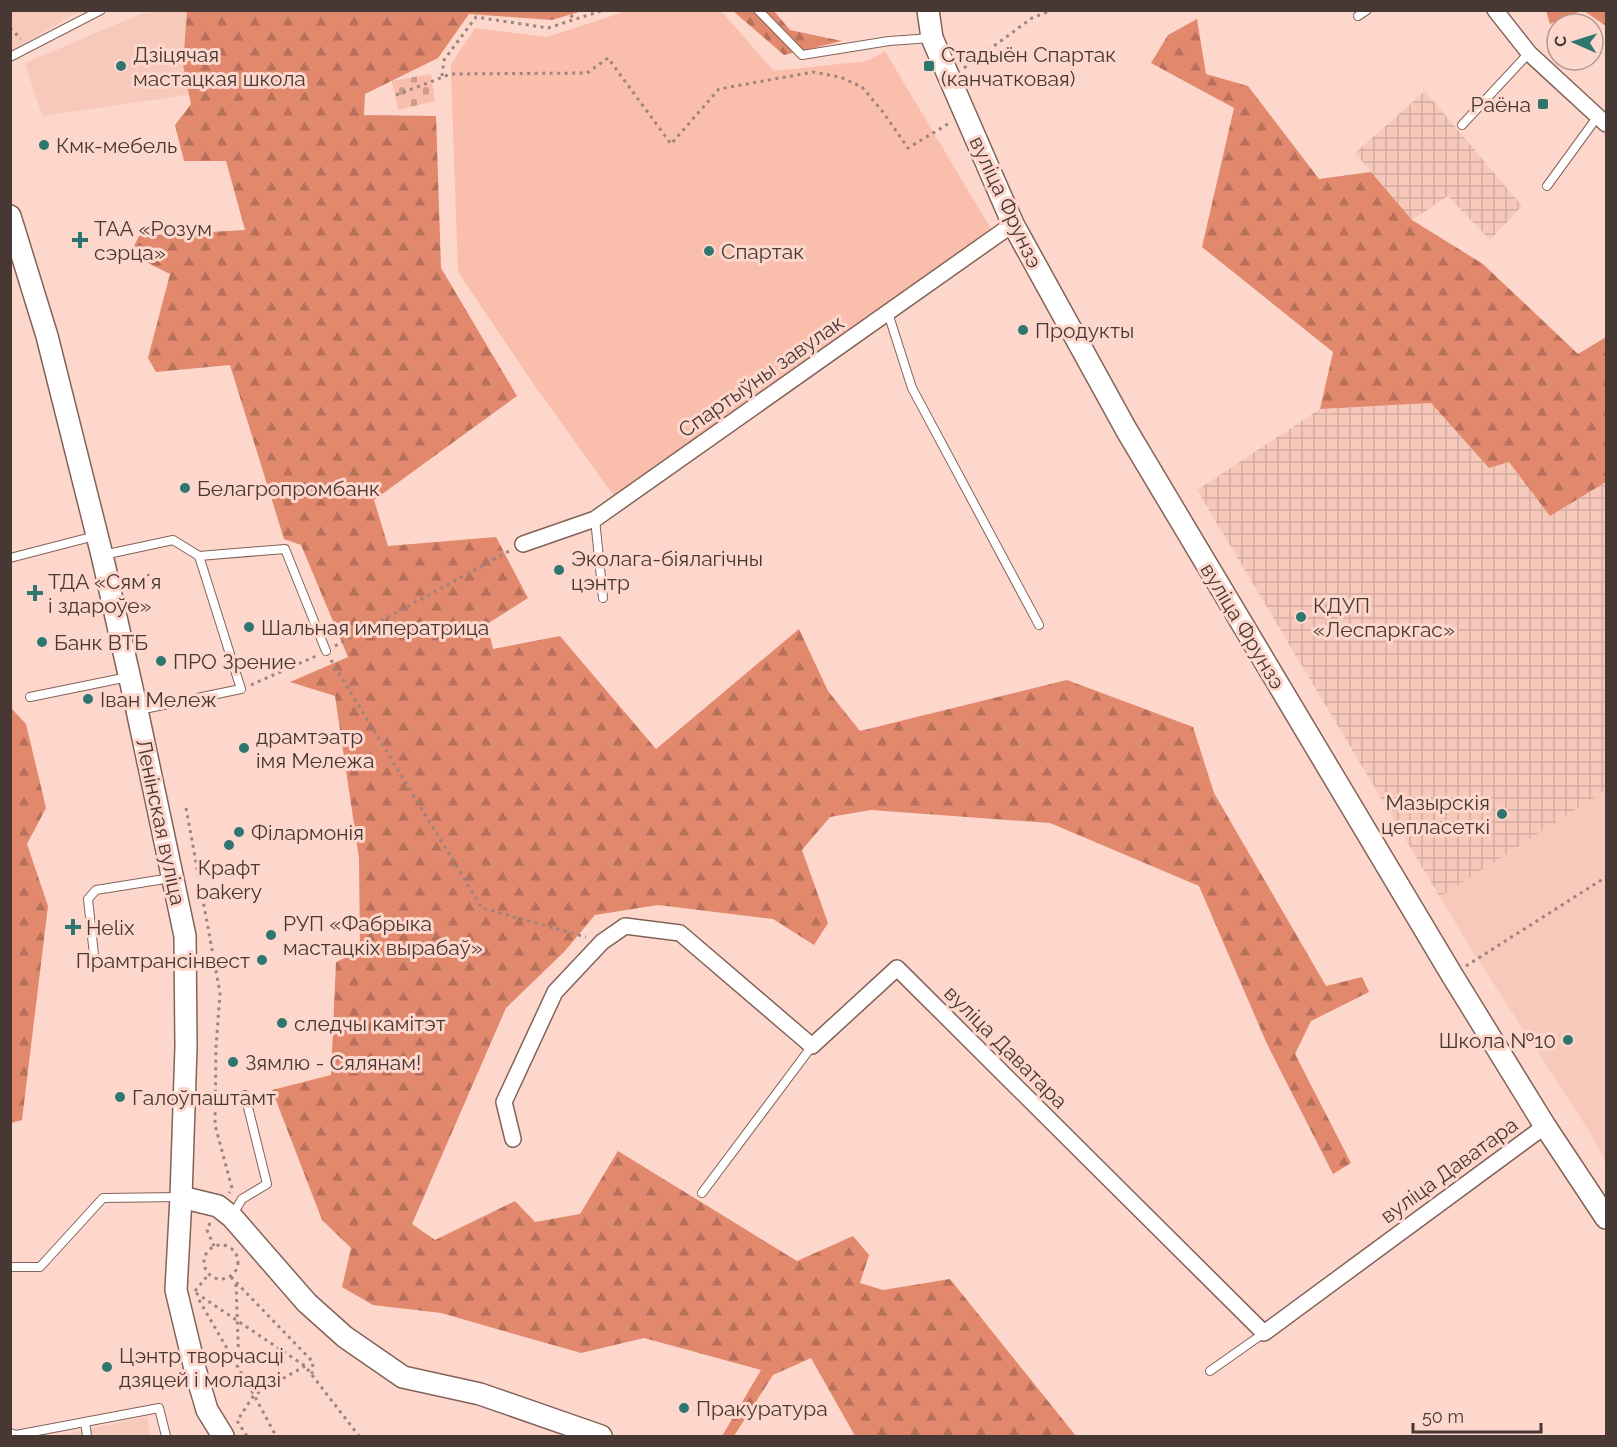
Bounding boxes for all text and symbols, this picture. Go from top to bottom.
north arrow [1545,12,1605,72]
text: С [1551,35,1570,47]
place label: Дзіцячая мастацкая школа [133,42,306,91]
place label: Стадыён Спартак (канчатковая) [941,42,1116,91]
marker: Дзіцячая мастацкая школа [114,59,128,73]
marker: Стадыён Спартак (канчатковая) [922,59,936,73]
place label: Раёна [1471,92,1531,117]
marker: Раёна [1536,97,1550,111]
street label: вуліца Фрунзэ [965,132,1047,272]
place label: Кмк-мебель [56,133,177,158]
marker: Кмк-мебель [37,138,51,152]
place label: ТАА «Розум сэрца» [94,216,212,265]
marker: ТАА «Розум сэрца» [71,231,89,249]
place label: Спартак [721,239,804,264]
marker: Спартак [702,244,716,258]
street label: Спартыўны завулак [673,309,849,443]
place label: Продукты [1035,318,1134,343]
marker: Продукты [1016,323,1030,337]
place label: Белагропромбанк [197,476,380,501]
marker: Белагропромбанк [178,481,192,495]
place label: Эколага-біялагічны цэнтр [571,546,763,595]
street label: вуліца Фрунзэ [1196,558,1290,694]
marker: Эколага-біялагічны цэнтр [552,563,566,577]
place label: ТДА «Сямʼя і здароўе» [48,569,161,618]
marker: ТДА «Сямʼя і здароўе» [26,584,44,602]
place label: КДУП «Леспаркгас» [1313,593,1455,642]
marker: КДУП «Леспаркгас» [1294,610,1308,624]
place label: Шальная императрица [261,615,489,640]
marker: Шальная императрица [242,620,256,634]
place label: Банк ВТБ [54,630,148,655]
marker: Банк ВТБ [35,635,49,649]
place label: ПРО Зрение [173,649,296,674]
marker: ПРО Зрение [154,654,168,668]
place label: Іван Мележ [100,687,217,712]
marker: Іван Мележ [81,692,95,706]
place label: драмтэатр імя Мележа [256,724,374,773]
street label: Ленінская вуліца [131,737,191,907]
marker: драмтэатр імя Мележа [237,741,251,755]
place label: Мазырскія цепласеткі [1381,790,1490,839]
marker: Мазырскія цепласеткі [1495,807,1509,821]
place label: Філармонія [251,820,364,845]
marker: Філармонія [232,825,246,839]
marker: Крафт bakery [222,838,236,852]
place label: Крафт bakery [196,855,262,904]
place label: РУП «Фабрыка мастацкіх вырабаў» [283,911,483,960]
place label: Helix [86,915,135,940]
marker: Helix [64,918,82,936]
marker: РУП «Фабрыка мастацкіх вырабаў» [264,928,278,942]
place label: Прамтрансінвест [76,948,250,973]
marker: Прамтрансінвест [255,953,269,967]
street label: вуліца Даватара [939,980,1073,1114]
place label: следчы камітэт [294,1011,446,1036]
marker: следчы камітэт [275,1016,289,1030]
place label: Школа №10 [1439,1028,1556,1053]
marker: Школа №10 [1561,1033,1575,1047]
place label: Зямлю - Сялянам! [245,1050,421,1075]
marker: Зямлю - Сялянам! [226,1055,240,1069]
place label: Галоўпаштамт [132,1085,276,1110]
marker: Галоўпаштамт [113,1090,127,1104]
street label: вуліца Даватара [1375,1112,1523,1228]
place label: Цэнтр творчасці дзяцей і моладзі [119,1343,284,1392]
marker: Цэнтр творчасці дзяцей і моладзі [100,1360,114,1374]
place label: Пракуратура [696,1396,828,1421]
scale bar [1413,1396,1540,1434]
marker: Пракуратура [677,1401,691,1415]
text: 50 m [1422,1406,1464,1427]

